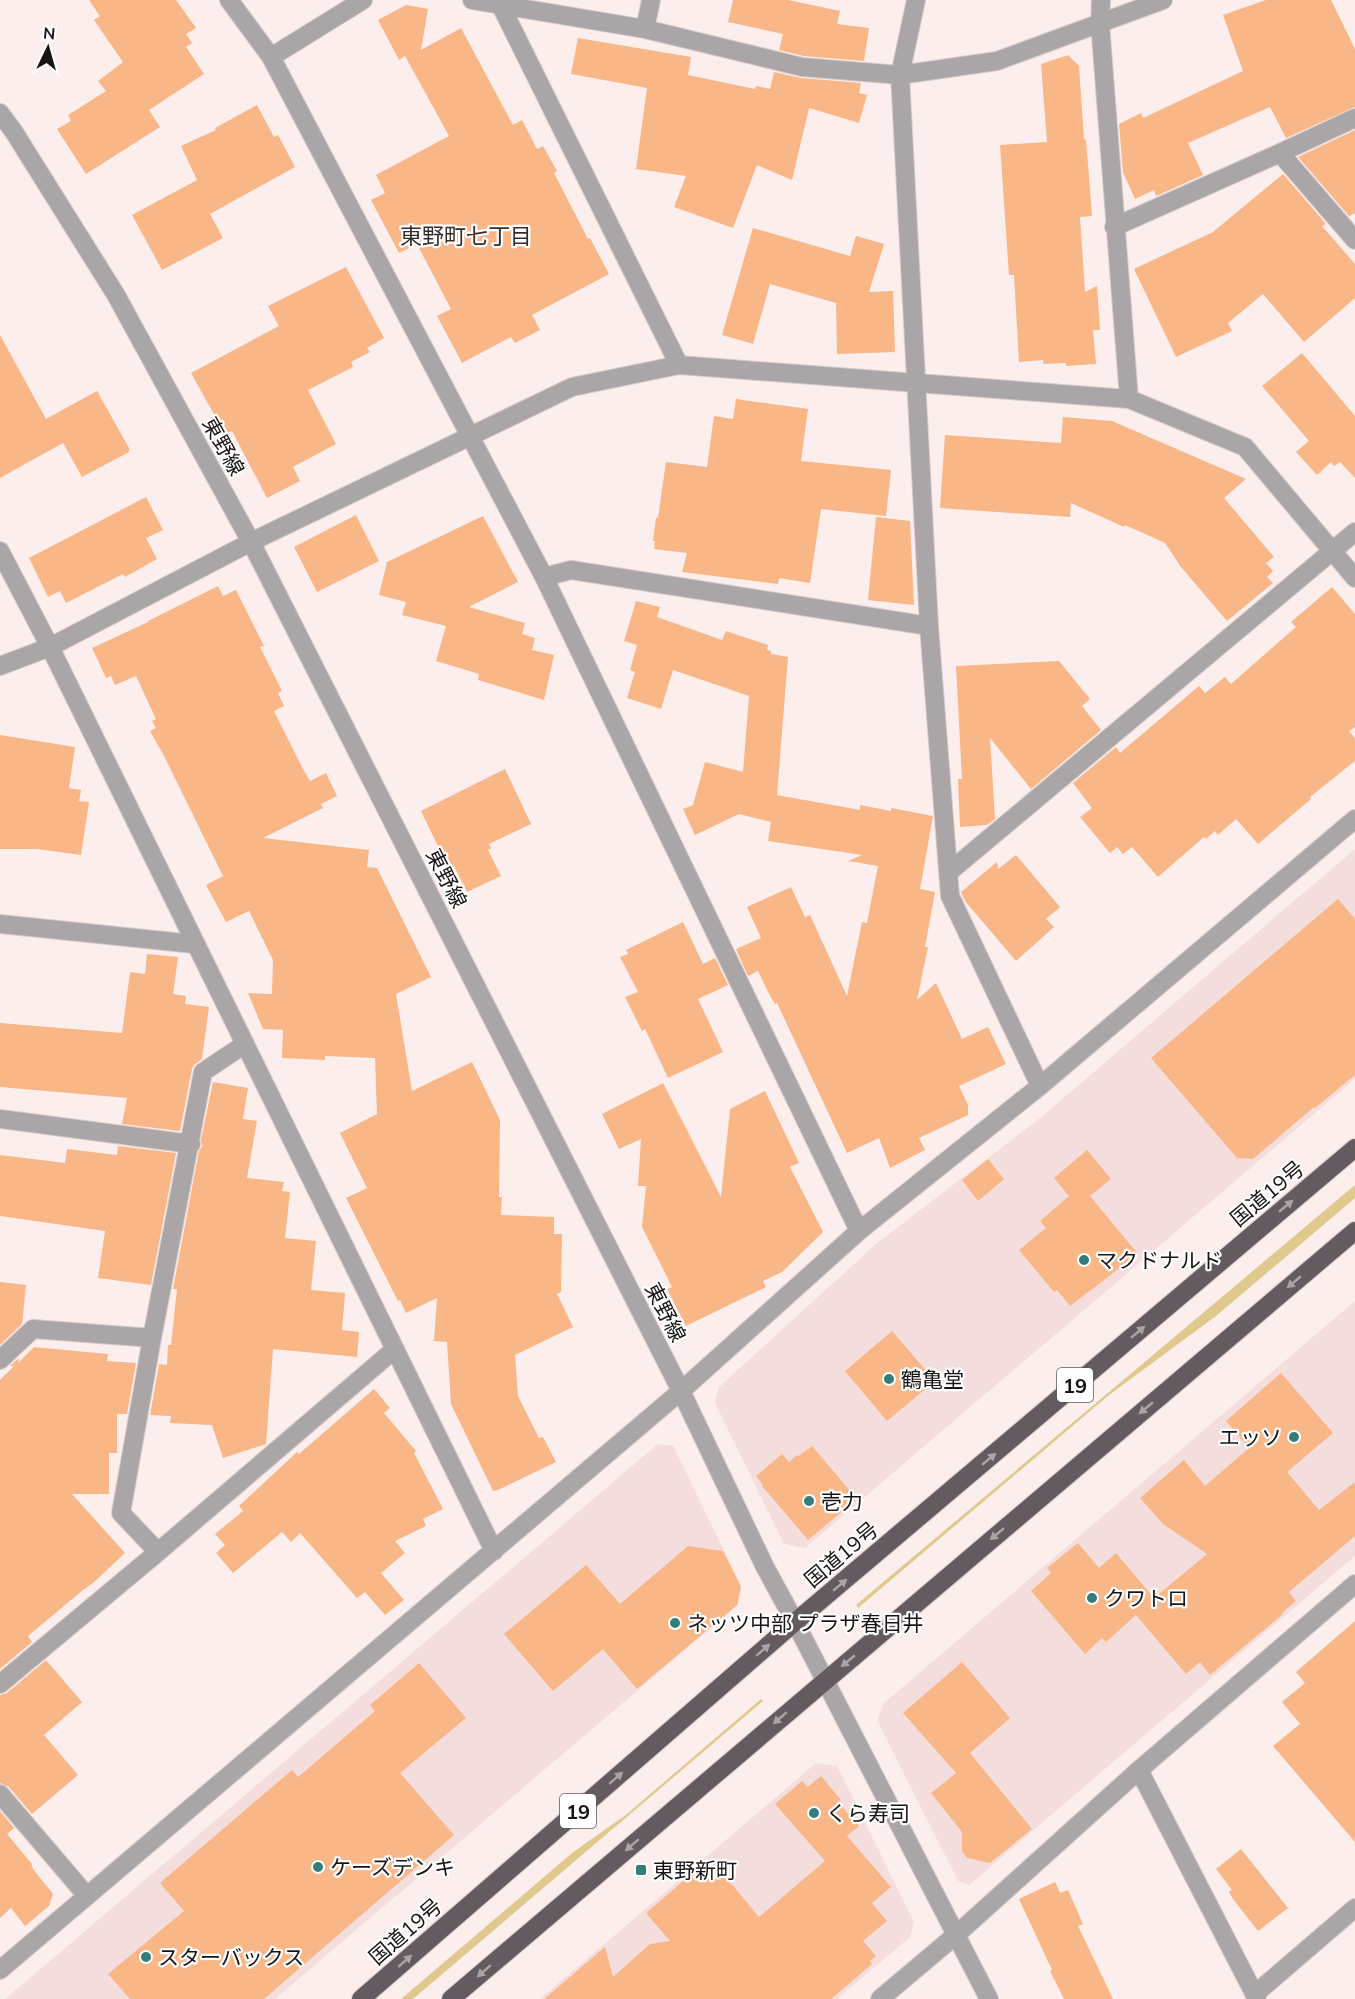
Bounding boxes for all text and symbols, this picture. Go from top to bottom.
north arrow [18,18,78,78]
text: N [42,23,56,44]
district label: 東野町七丁目 [400,222,532,250]
street label: 東野線 [197,412,251,480]
street label: 東野線 [421,844,473,912]
street label: 国道19号 [1225,1155,1309,1231]
one-way arrow [1278,1200,1294,1213]
place label: マクドナルド [1096,1247,1222,1273]
marker: マクドナルド [1077,1253,1091,1267]
one-way arrow [1287,1275,1302,1288]
street label: 東野線 [640,1278,692,1346]
one-way arrow [1130,1326,1146,1339]
place label: 鶴亀堂 [901,1366,964,1392]
road number: 19 [1057,1368,1093,1402]
marker: 鶴亀堂 [882,1372,896,1386]
one-way arrow [1138,1402,1154,1415]
place label: エッソ [1219,1424,1282,1450]
marker: エッソ [1287,1430,1301,1444]
one-way arrow [981,1452,997,1465]
place label: 壱力 [821,1488,863,1514]
marker: 壱力 [802,1494,816,1508]
street label: 国道19号 [799,1516,883,1592]
one-way arrow [989,1528,1005,1541]
one-way arrow [832,1578,848,1591]
place label: クワトロ [1104,1585,1188,1611]
marker: クワトロ [1085,1591,1099,1605]
place label: ネッツ中部 プラザ春日井 [687,1610,923,1636]
marker: ネッツ中部 プラザ春日井 [668,1616,682,1630]
one-way arrow [755,1644,770,1657]
one-way arrow [840,1654,856,1667]
one-way arrow [773,1711,788,1724]
one-way arrow [608,1772,623,1785]
road number: 19 [560,1794,596,1828]
place label: くら寿司 [826,1800,910,1826]
marker: くら寿司 [807,1806,821,1820]
one-way arrow [624,1838,640,1851]
place label: ケーズデンキ [330,1854,455,1880]
place label: 東野新町 [653,1857,737,1883]
marker: ケーズデンキ [311,1860,325,1874]
marker: 東野新町 [634,1863,648,1877]
street label: 国道19号 [363,1892,447,1970]
place label: スターバックス [158,1944,304,1970]
marker: スターバックス [139,1950,153,1964]
one-way arrow [397,1955,412,1968]
one-way arrow [477,1964,492,1977]

